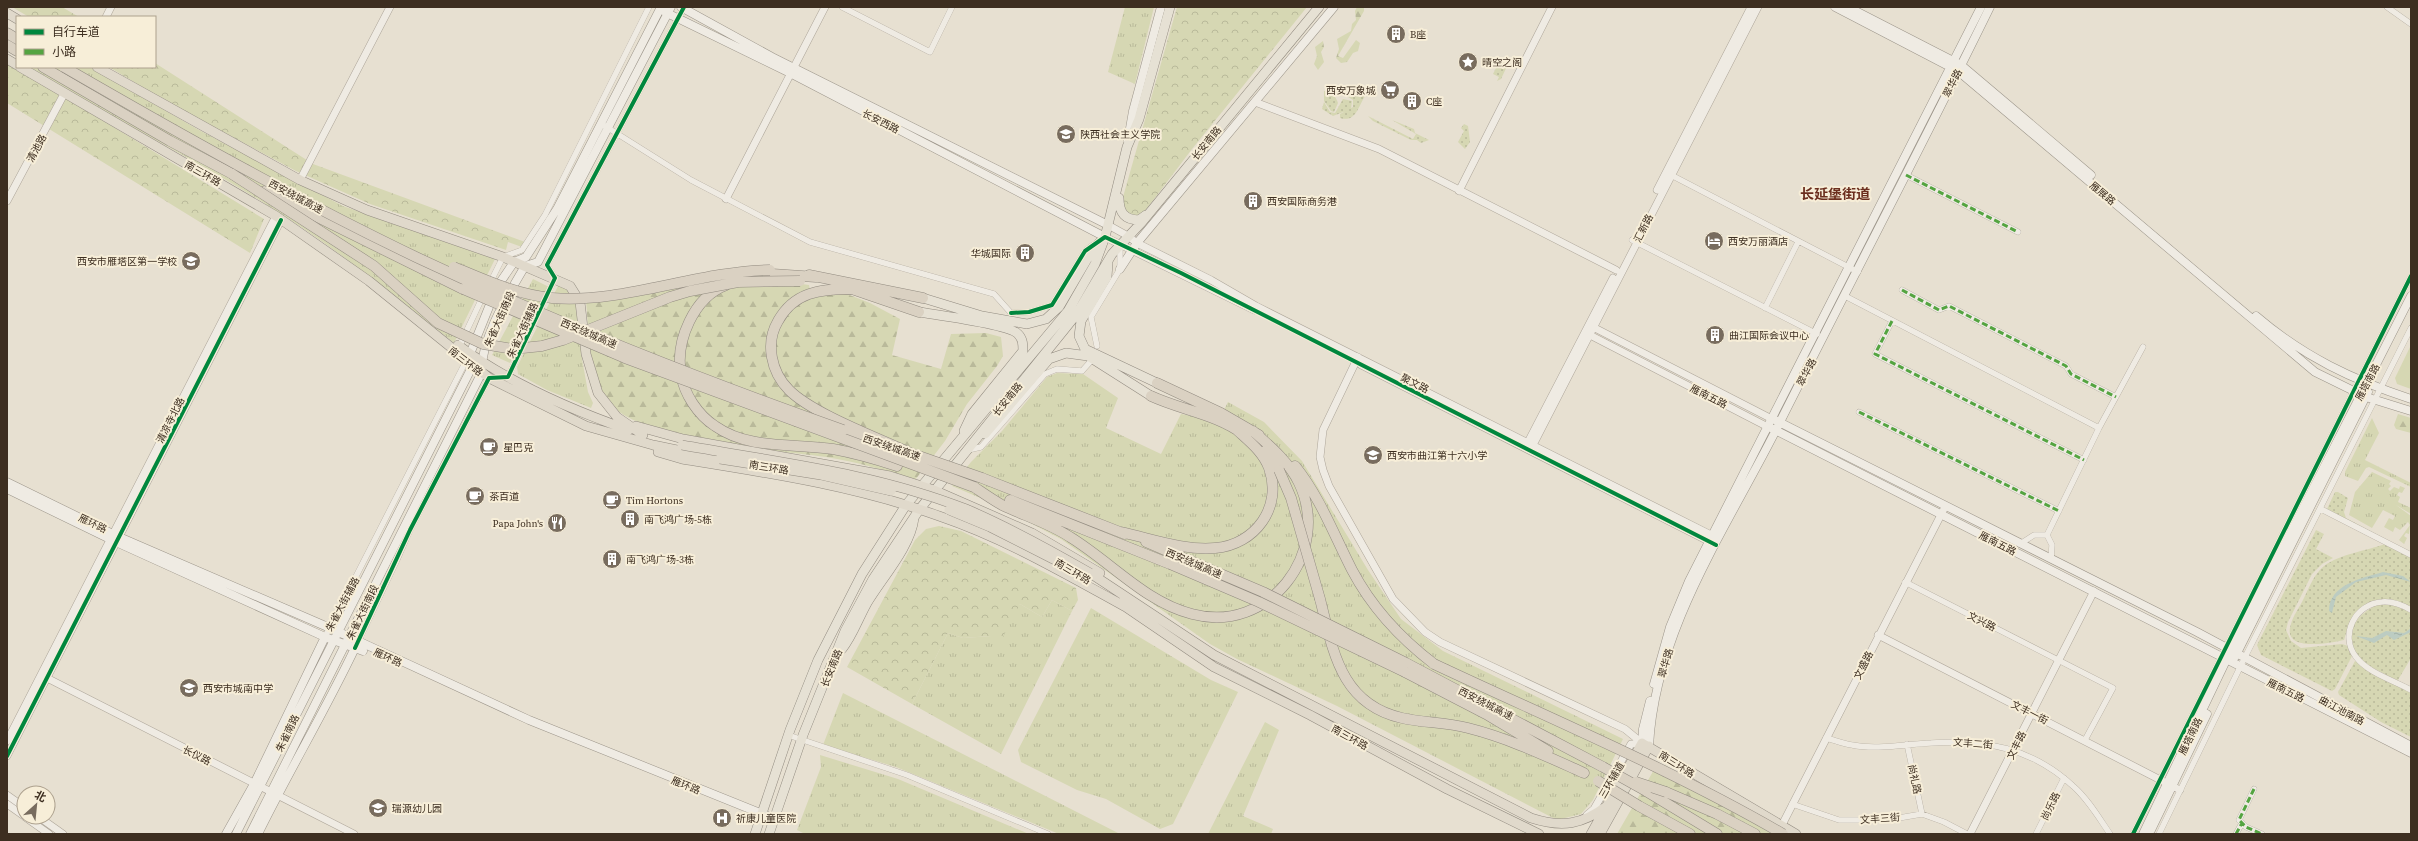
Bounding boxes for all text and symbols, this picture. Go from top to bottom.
legend [16,16,156,68]
building icon: B座 [1385,23,1407,45]
text: 自行车道 [52,24,100,40]
place label: B座 [1410,28,1426,41]
text: 小路 [52,44,76,60]
place icon: 晴空之阁 [1457,51,1479,73]
place label: 晴空之阁 [1482,56,1522,69]
street label: 翠华路 [1940,67,1965,100]
supermarket icon: 西安万象城 [1379,79,1401,101]
place label: 西安万象城 [1326,84,1376,97]
building icon: C座 [1401,90,1423,112]
place label: C座 [1426,95,1442,108]
street label: 长安西路 [860,107,902,136]
school or university icon: 陕西社会主义学院 [1055,123,1077,145]
street label: 长安南路 [1189,124,1224,163]
place label: 陕西社会主义学院 [1080,128,1160,141]
street label: 清池路 [24,132,49,165]
street label: 南三环路 [182,158,223,189]
street label: 西安绕城高速 [266,177,325,216]
street label: 雁展路 [2087,179,2118,208]
district label: 长延堡街道 [1800,184,1870,204]
building icon: 西安国际商务港 [1242,190,1264,212]
place label: 西安国际商务港 [1267,195,1337,208]
street label: 汇新路 [1631,212,1656,245]
hotel icon: 西安万丽酒店 [1703,230,1725,252]
place label: 西安万丽酒店 [1728,235,1788,248]
building icon: 华城国际 [1014,242,1036,264]
place label: 华城国际 [971,247,1011,260]
school or university icon: 西安市雁塔区第一学校 [180,250,202,272]
place label: 西安市雁塔区第一学校 [77,255,177,268]
street label: 朱雀大街南段 [481,289,518,349]
street label: 朱雀大街辅路 [504,300,541,360]
street label: 西安绕城高速 [559,316,619,351]
building icon: 曲江国际会议中心 [1704,324,1726,346]
place label: 曲江国际会议中心 [1729,329,1809,342]
street label: 南三环路 [446,344,485,379]
street label: 翠华路 [1794,356,1819,389]
street label: 雁塔南路 [2352,362,2383,403]
street label: 聚文路 [1398,371,1431,396]
street label: 长安南路 [990,380,1025,419]
street label: 雁南五路 [1688,382,1730,411]
street label: 清凉寺北路 [153,395,188,445]
street label: 西安绕城高速 [861,432,922,463]
cafe icon: 星巴克 [478,436,500,458]
place label: 星巴克 [503,441,533,454]
school or university icon: 西安市曲江第十六小学 [1362,444,1384,466]
place label: 西安市曲江第十六小学 [1387,449,1487,462]
street label: 南三环路 [748,458,790,477]
cafe icon: 茶百道 [464,485,486,507]
cafe icon: Tim Hortons [601,489,623,511]
place label: 茶百道 [489,490,519,503]
place label: Tim Hortons [626,494,683,507]
building icon: 南飞鸿广场-5栋 [619,508,641,530]
street label: 雁环路 [76,511,109,536]
restaurant icon: Papa John's [546,512,568,534]
place label: 南飞鸿广场-5栋 [644,513,712,526]
place label: Papa John's [493,517,543,530]
street label: 雁南五路 [1977,529,2019,558]
street label: 西安绕城高速 [1164,546,1224,581]
building icon: 南飞鸿广场-3栋 [601,548,623,570]
place label: 南飞鸿广场-3栋 [626,553,694,566]
street label: 南三环路 [1052,556,1093,587]
street label: 朱雀大街辅路 [323,575,362,634]
street label: 朱雀大街南段 [343,582,381,642]
street label: 文兴路 [1965,609,1998,634]
street label: 雁环路 [371,645,404,669]
street label: 长安南路 [818,647,845,689]
street label: 翠华路 [1655,647,1676,679]
street label: 文盛路 [1851,649,1876,682]
street label: 雁南五路 [2265,676,2307,705]
school or university icon: 西安市城南中学 [178,677,200,699]
place label: 西安市城南中学 [203,682,273,695]
street label: 西安绕城高速 [1456,684,1515,723]
street label: 曲江池南路 [2317,693,2367,728]
street label: 文丰一街 [2009,698,2051,727]
street label: 朱雀南路 [273,712,302,754]
street label: 雁塔南路 [2176,715,2205,757]
street label: 南三环路 [1329,722,1370,753]
street label: 文丰路 [2004,729,2029,762]
street label: 文丰二街 [1953,736,1993,751]
street label: 长仪路 [180,743,213,768]
street label: 南三环路 [1656,748,1697,781]
street label: 三环辅道 [1596,760,1627,801]
street label: 尚礼路 [1905,763,1924,795]
street label: 雁环路 [669,774,702,797]
north arrow [16,785,56,825]
text: 北 [32,787,49,806]
street label: 尚乐路 [2038,790,2063,823]
school or university icon: 瑞源幼儿园 [367,797,389,819]
place label: 瑞源幼儿园 [392,802,442,815]
hospital icon: 祈康儿童医院 [711,807,733,829]
street label: 文丰三街 [1860,811,1900,826]
place label: 祈康儿童医院 [736,812,796,825]

